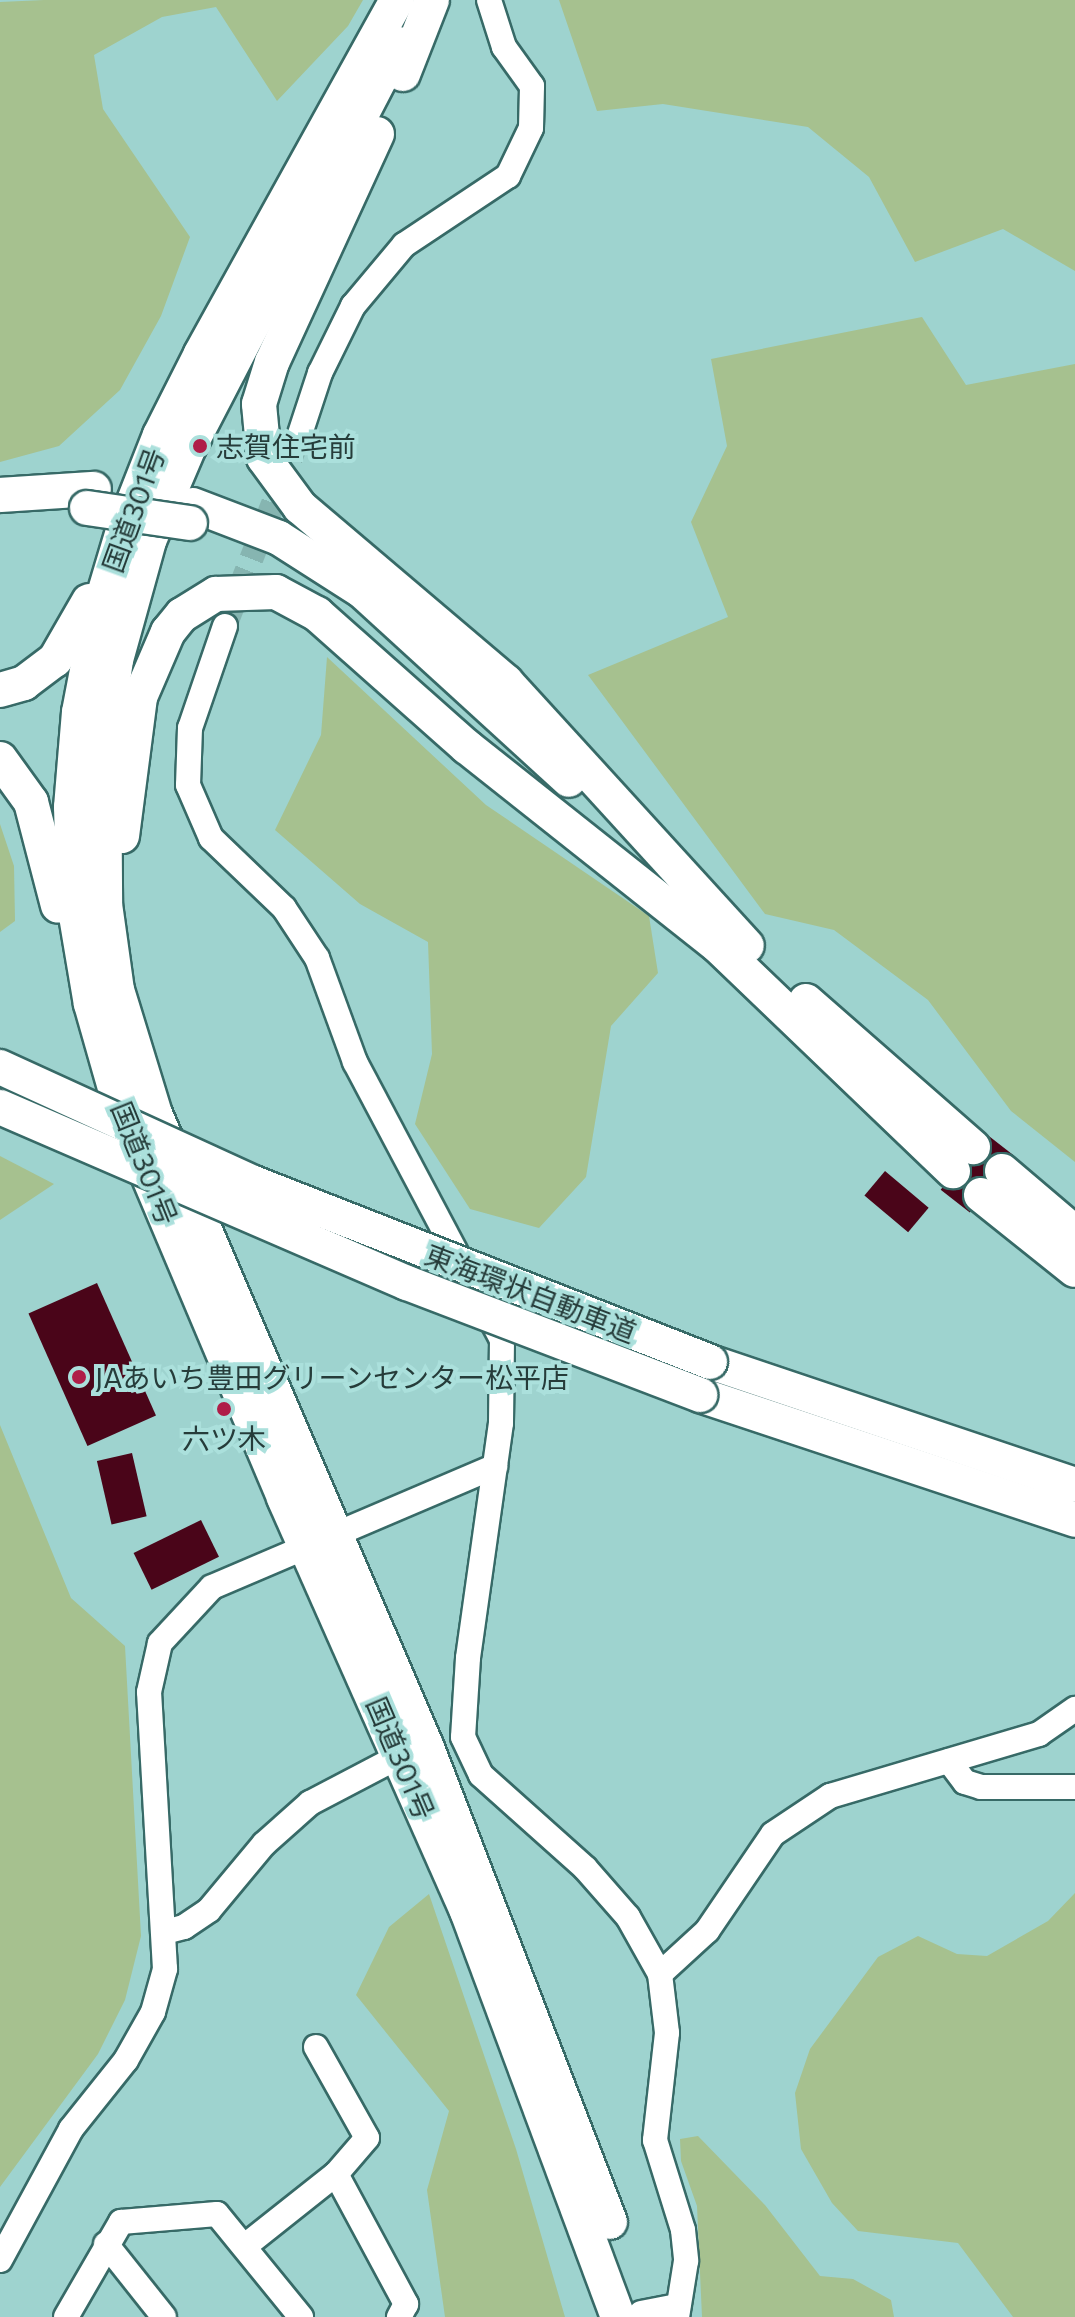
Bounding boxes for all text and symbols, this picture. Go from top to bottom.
place label: 志賀住宅前 [216,429,356,463]
marker: 志賀住宅前 [191,437,209,455]
street label: 国道301号 [95,443,171,577]
street label: 国道301号 [105,1096,185,1230]
street label: 東海環状自動車道 [420,1237,642,1349]
place label: JAあいち豊田グリーンセンター松平店 [95,1360,570,1394]
marker: JAあいち豊田グリーンセンター松平店 [70,1368,88,1386]
marker: 六ツ木 [215,1400,233,1418]
place label: 六ツ木 [182,1421,266,1455]
street label: 国道301号 [360,1692,442,1824]

